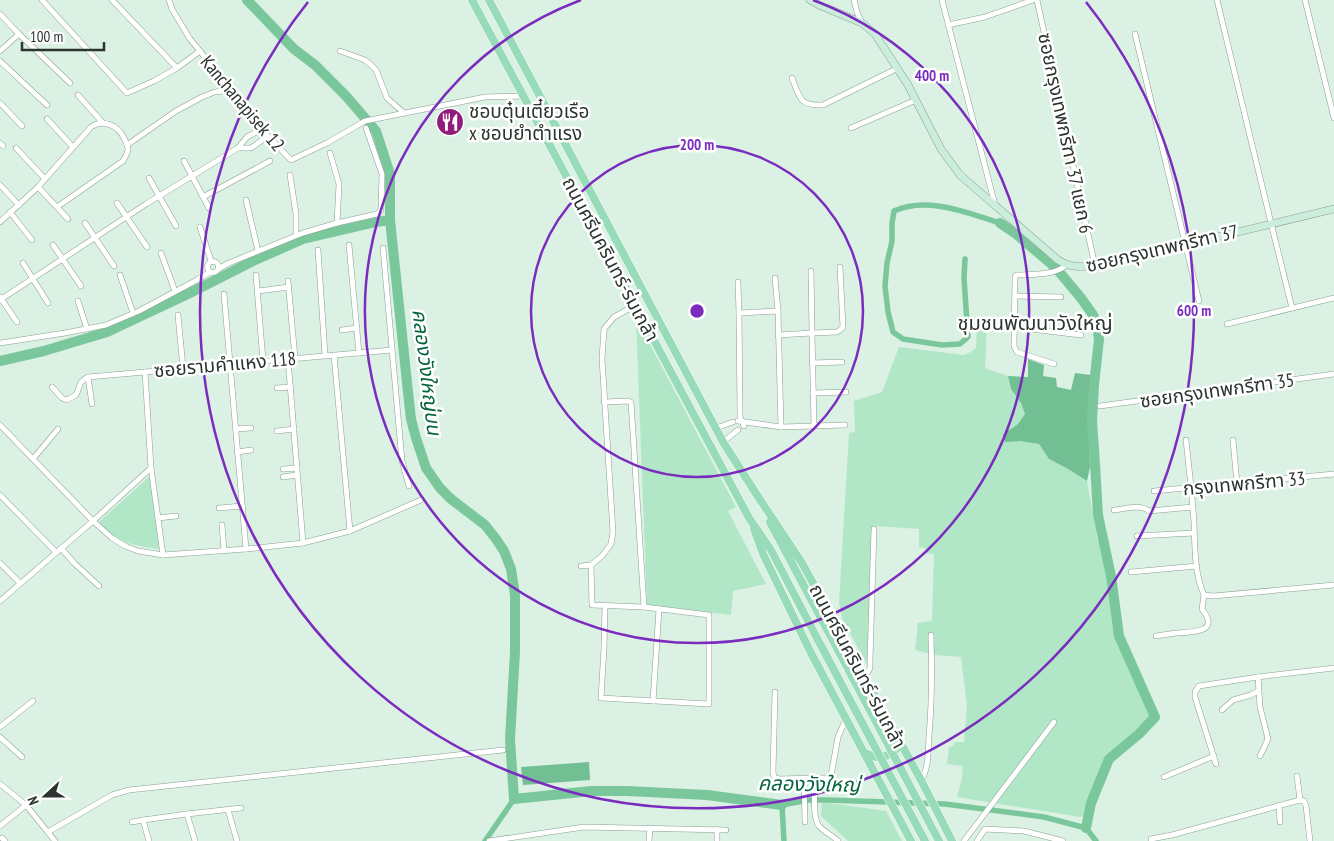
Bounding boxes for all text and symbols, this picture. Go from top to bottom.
scale bar [22,20,105,52]
text: 100 m [30,27,63,46]
street label: ซอยกรุงเทพกรีฑา 37 แยก 6 [1033,31,1099,235]
street label: Kanchanapisek 12 [196,50,290,156]
text: 400 m [915,66,949,85]
place label: ชอบตุ๋นเตี๋ยวเรือ x ชอบยำตำแรง [469,98,589,145]
restaurant icon: ชอบตุ๋นเตี๋ยวเรือ x ชอบยำตำแรง [435,107,465,137]
text: 200 m [680,135,714,154]
street label: ถนนศรีนครินทร์-ร่มเกล้า [557,173,665,345]
street label: ซอยกรุงเทพกรีฑา 37 [1084,219,1240,277]
text: 600 m [1177,301,1211,320]
centre of rings [688,302,706,320]
water label: คลองวังใหญ่บน [406,308,448,438]
district label: ชุมชนพัฒนาวังใหญ่ [957,310,1113,336]
street label: ซอยรามคำแหง 118 [153,346,297,382]
street label: ซอยกรุงเทพกรีฑา 35 [1138,367,1296,413]
street label: กรุงเทพกรีฑา 33 [1182,466,1306,500]
street label: ถนนศรีนครินทร์-ร่มเกล้า [804,580,912,752]
water label: คลองวังใหญ่ [758,770,863,798]
north arrow [20,771,70,821]
text: N [23,794,43,807]

